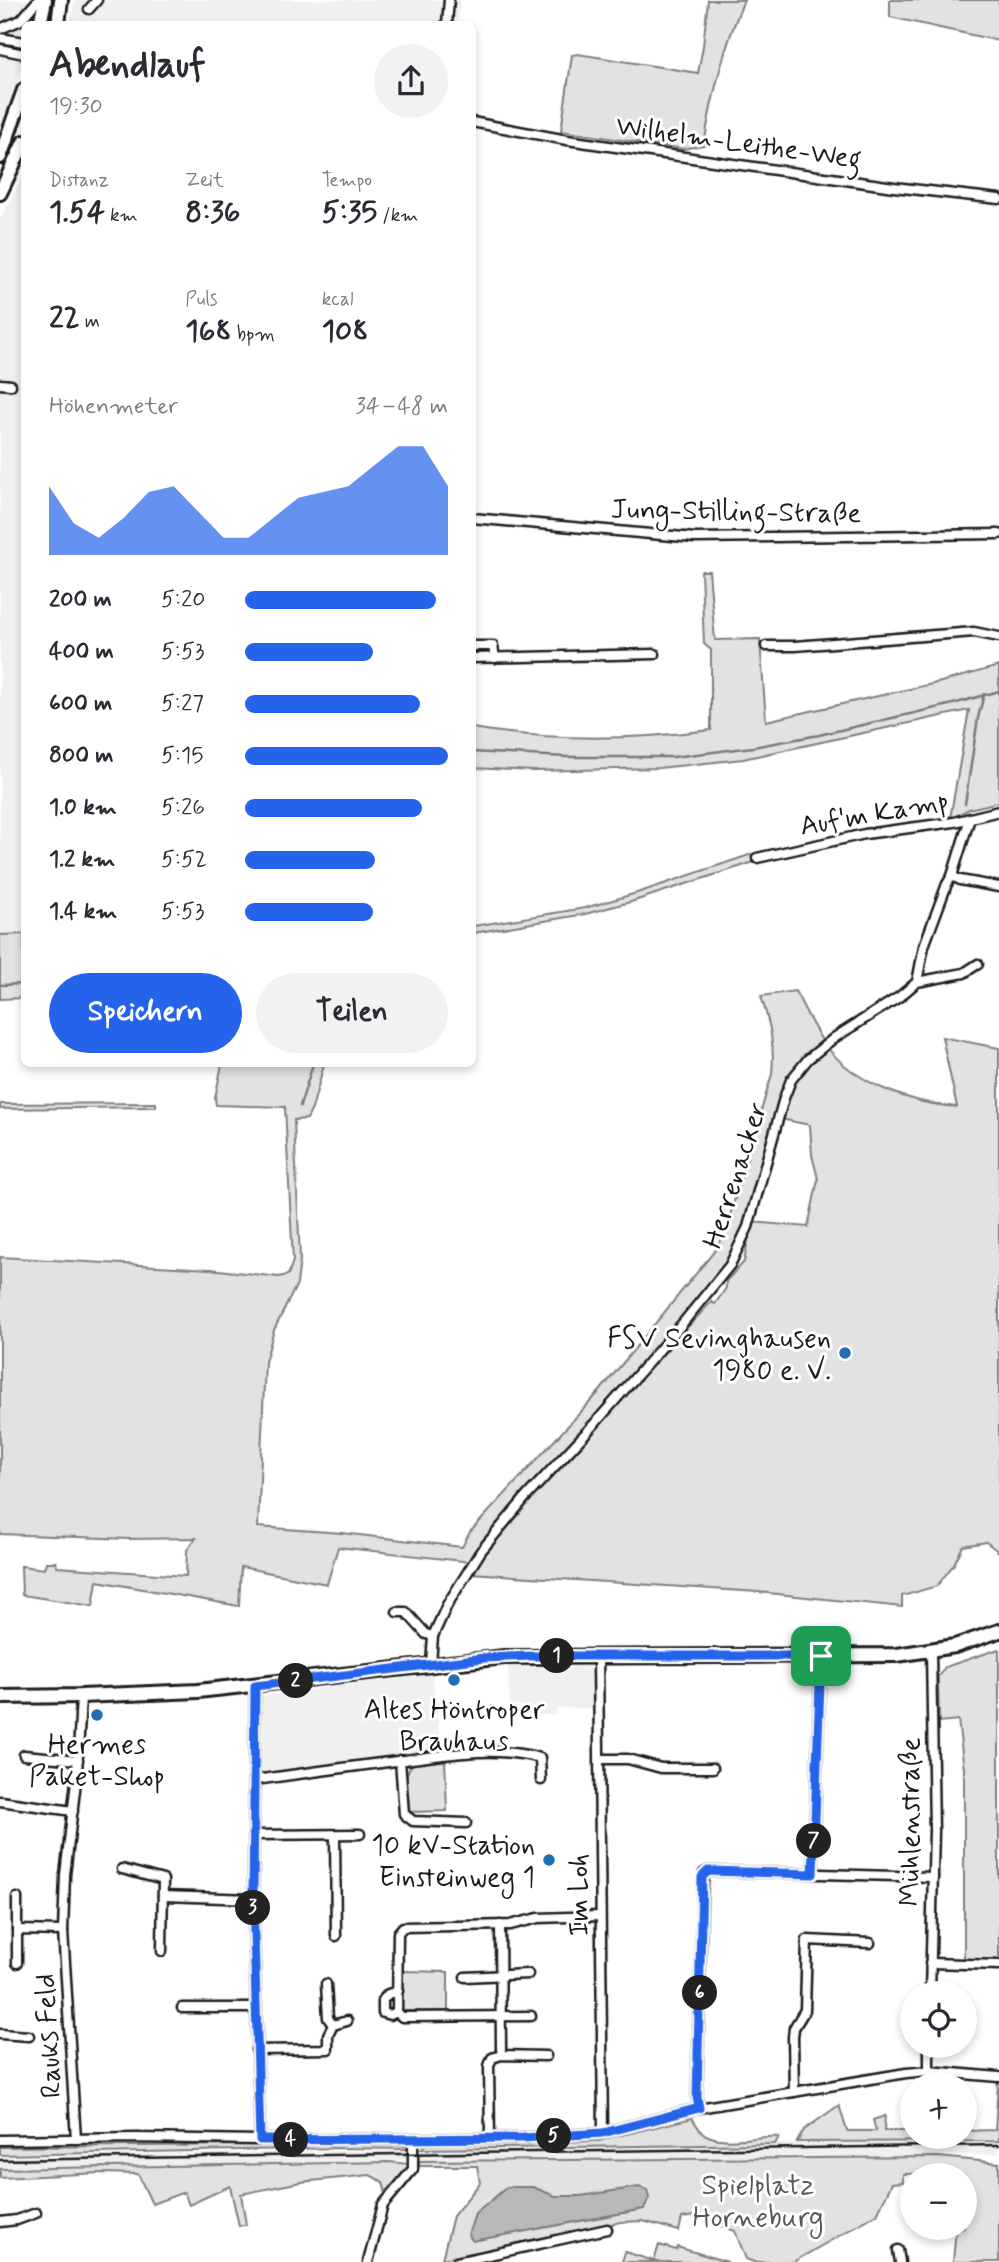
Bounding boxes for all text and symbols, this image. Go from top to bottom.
text: Abendlauf [49,41,206,90]
button: share [374,44,448,118]
text: 19:30 [49,92,103,122]
street label: Wilhelm-Leithe-Weg [613,108,864,182]
text: Distanz [49,168,109,193]
text: Zeit [185,168,224,193]
text: Tempo [322,168,372,193]
text: 1.54 [49,193,105,232]
text: 8:36 [185,193,240,232]
text: 5:35 [322,193,377,232]
text: km [105,203,138,228]
text: /km [377,203,418,228]
text: Puls [185,287,217,312]
text: kcal [322,287,354,312]
text: 22 [49,299,80,338]
text: m [80,309,100,334]
text: 168 [185,312,232,351]
text: 108 [322,312,368,351]
text: bpm [232,322,275,347]
text: Höhenmeter [49,392,178,422]
text: 34–48 m [355,392,448,422]
street label: Jung-Stilling-Straße [610,492,862,536]
text: 200 m [49,585,112,615]
text: 5:20 [161,585,205,615]
text: 400 m [49,637,114,667]
text: 5:53 [161,637,204,667]
text: 600 m [49,689,112,719]
text: 5:27 [161,689,204,719]
text: 800 m [49,741,113,771]
text: 5:15 [161,741,203,771]
street label: Auf'm Kamp [797,783,952,846]
text: 1.0 km [49,793,117,823]
text: 5:26 [161,793,205,823]
text: 1.2 km [49,845,115,875]
text: 5:52 [161,845,207,875]
text: 1.4 km [49,897,117,927]
text: 5:53 [161,897,204,927]
button: Speichern [49,973,242,1053]
button: Teilen [256,973,448,1053]
street label: Herrenacker [695,1098,777,1254]
place label: FSV Sevinghausen 1980 e. V. [607,1321,831,1390]
marker: FSV Sevinghausen 1980 e. V. [837,1345,853,1361]
pin [791,1626,851,1686]
icon: arrive [802,1637,840,1675]
pin: 1 [540,1638,574,1674]
text: 1 [552,1643,561,1668]
pin: 2 [278,1664,314,1698]
text: 2 [291,1668,300,1693]
marker: Altes Höntroper Brauhaus [446,1672,462,1688]
place label: Altes Höntroper Brauhaus [364,1692,545,1761]
marker: Hermes Paket-Shop [89,1707,105,1723]
place label: Hermes Paket-Shop [29,1727,165,1796]
street label: Mühlenstraße [893,1738,930,1906]
pin: 7 [796,1824,832,1858]
place label: 10 kV-Station Einsteinweg 1 [372,1828,535,1899]
text: 7 [808,1828,819,1853]
marker: 10 kV-Station Einsteinweg 1 [541,1852,557,1868]
street label: Im Loh [562,1854,599,1936]
pin: 3 [236,1890,270,1926]
text: 3 [248,1895,257,1920]
street label: Rauks Feld [28,1973,71,2099]
pin: 6 [682,1976,718,2010]
text: 6 [695,1980,704,2005]
map controls [900,1981,977,2240]
button: locate [900,1981,977,2058]
button: + [900,2072,977,2149]
pin: 5 [536,2118,572,2154]
pin: 4 [274,2122,308,2158]
text: 5 [548,2123,559,2148]
text: 4 [285,2127,296,2152]
button: − [900,2163,977,2240]
park label: Spielplatz Horneburg [692,2168,824,2239]

